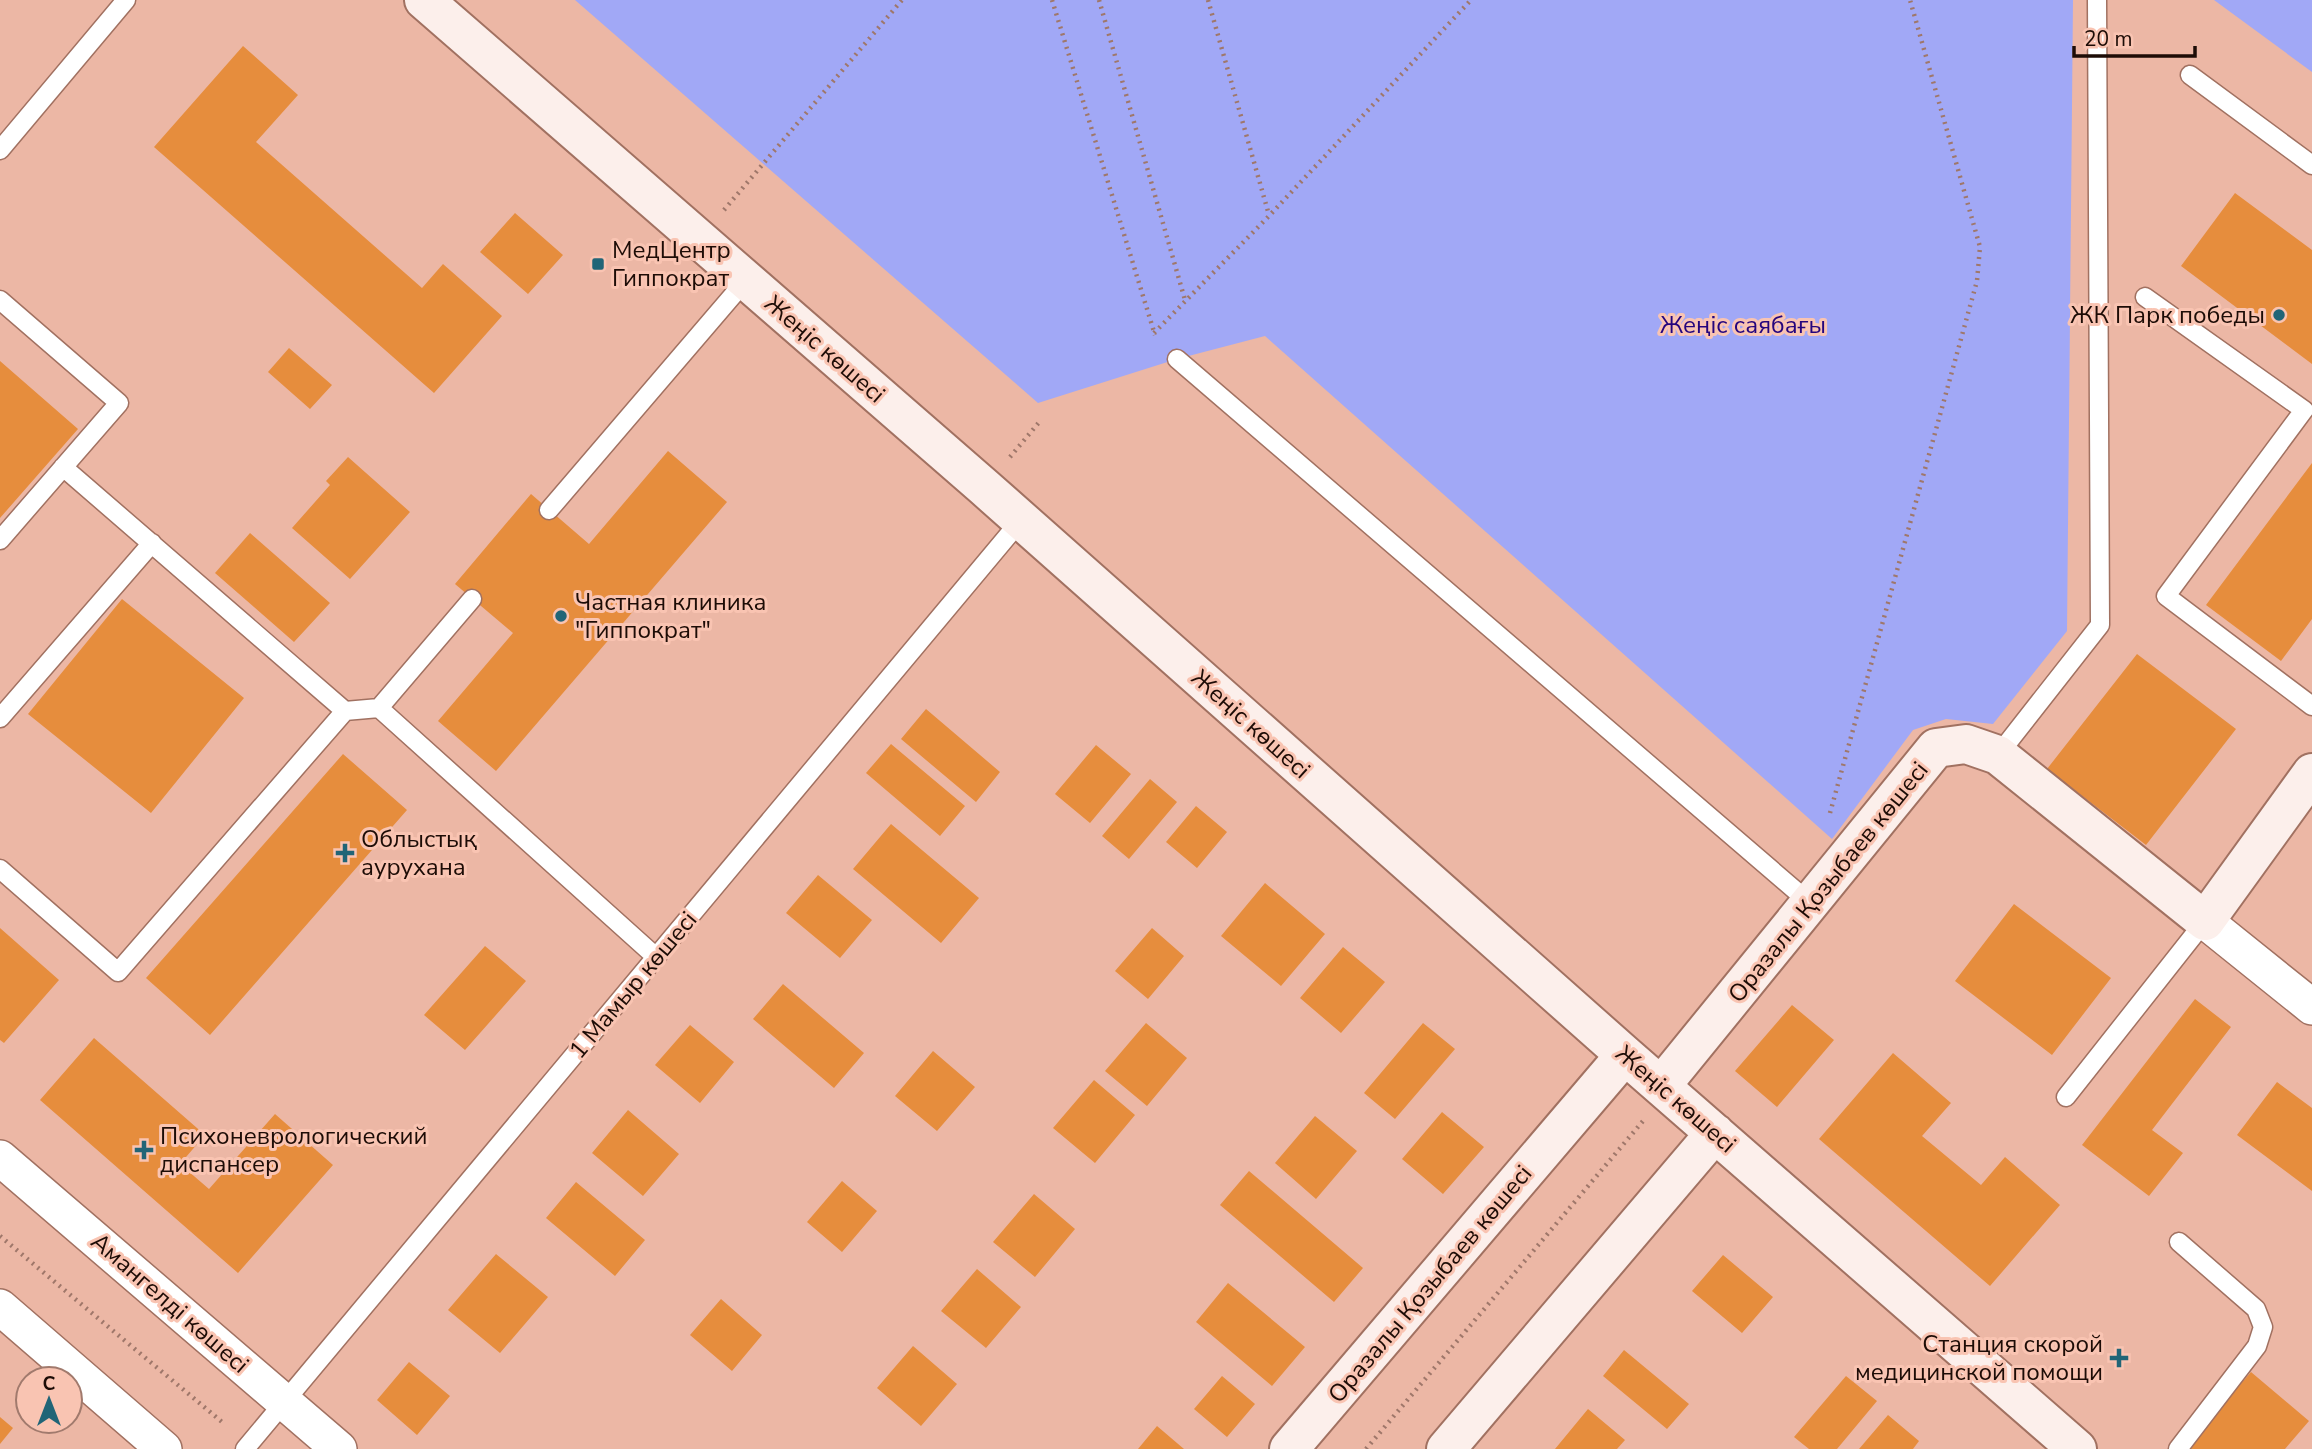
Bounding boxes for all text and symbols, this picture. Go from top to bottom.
scale bar [2074,14,2195,58]
text: 20 m [2084,25,2133,53]
place label: МедЦентр Гиппократ [612,234,731,294]
marker: МедЦентр Гиппократ [590,256,606,272]
street label: Жеңіс көшесі [758,288,892,410]
place label: ЖК Парк победы [2070,299,2265,331]
marker: ЖК Парк победы [2271,307,2287,323]
park label: Жеңіс саябағы [1660,309,1826,341]
place label: Частная клиника "Гиппократ" [575,586,766,646]
marker: Частная клиника "Гиппократ" [553,608,569,624]
street label: Жеңіс көшесі [1185,662,1317,786]
street label: Оразалы Қозыбаев көшесі [1721,755,1935,1009]
place label: Облыстық аурухана [361,823,478,883]
marker: Облыстық аурухана [335,843,355,863]
street label: 1 Мамыр көшесі [562,905,704,1065]
street label: Жеңіс көшесі [1609,1038,1743,1160]
place label: Психоневрологический диспансер [160,1120,428,1180]
marker: Психоневрологический диспансер [134,1140,154,1160]
street label: Оразалы Қозыбаев көшесі [1321,1158,1539,1410]
street label: Амангелді көшесі [84,1226,256,1380]
place label: Станция скорой медицинской помощи [1855,1328,2103,1388]
marker: Станция скорой медицинской помощи [2109,1348,2129,1368]
north arrow [14,1365,84,1435]
text: С [43,1371,56,1397]

